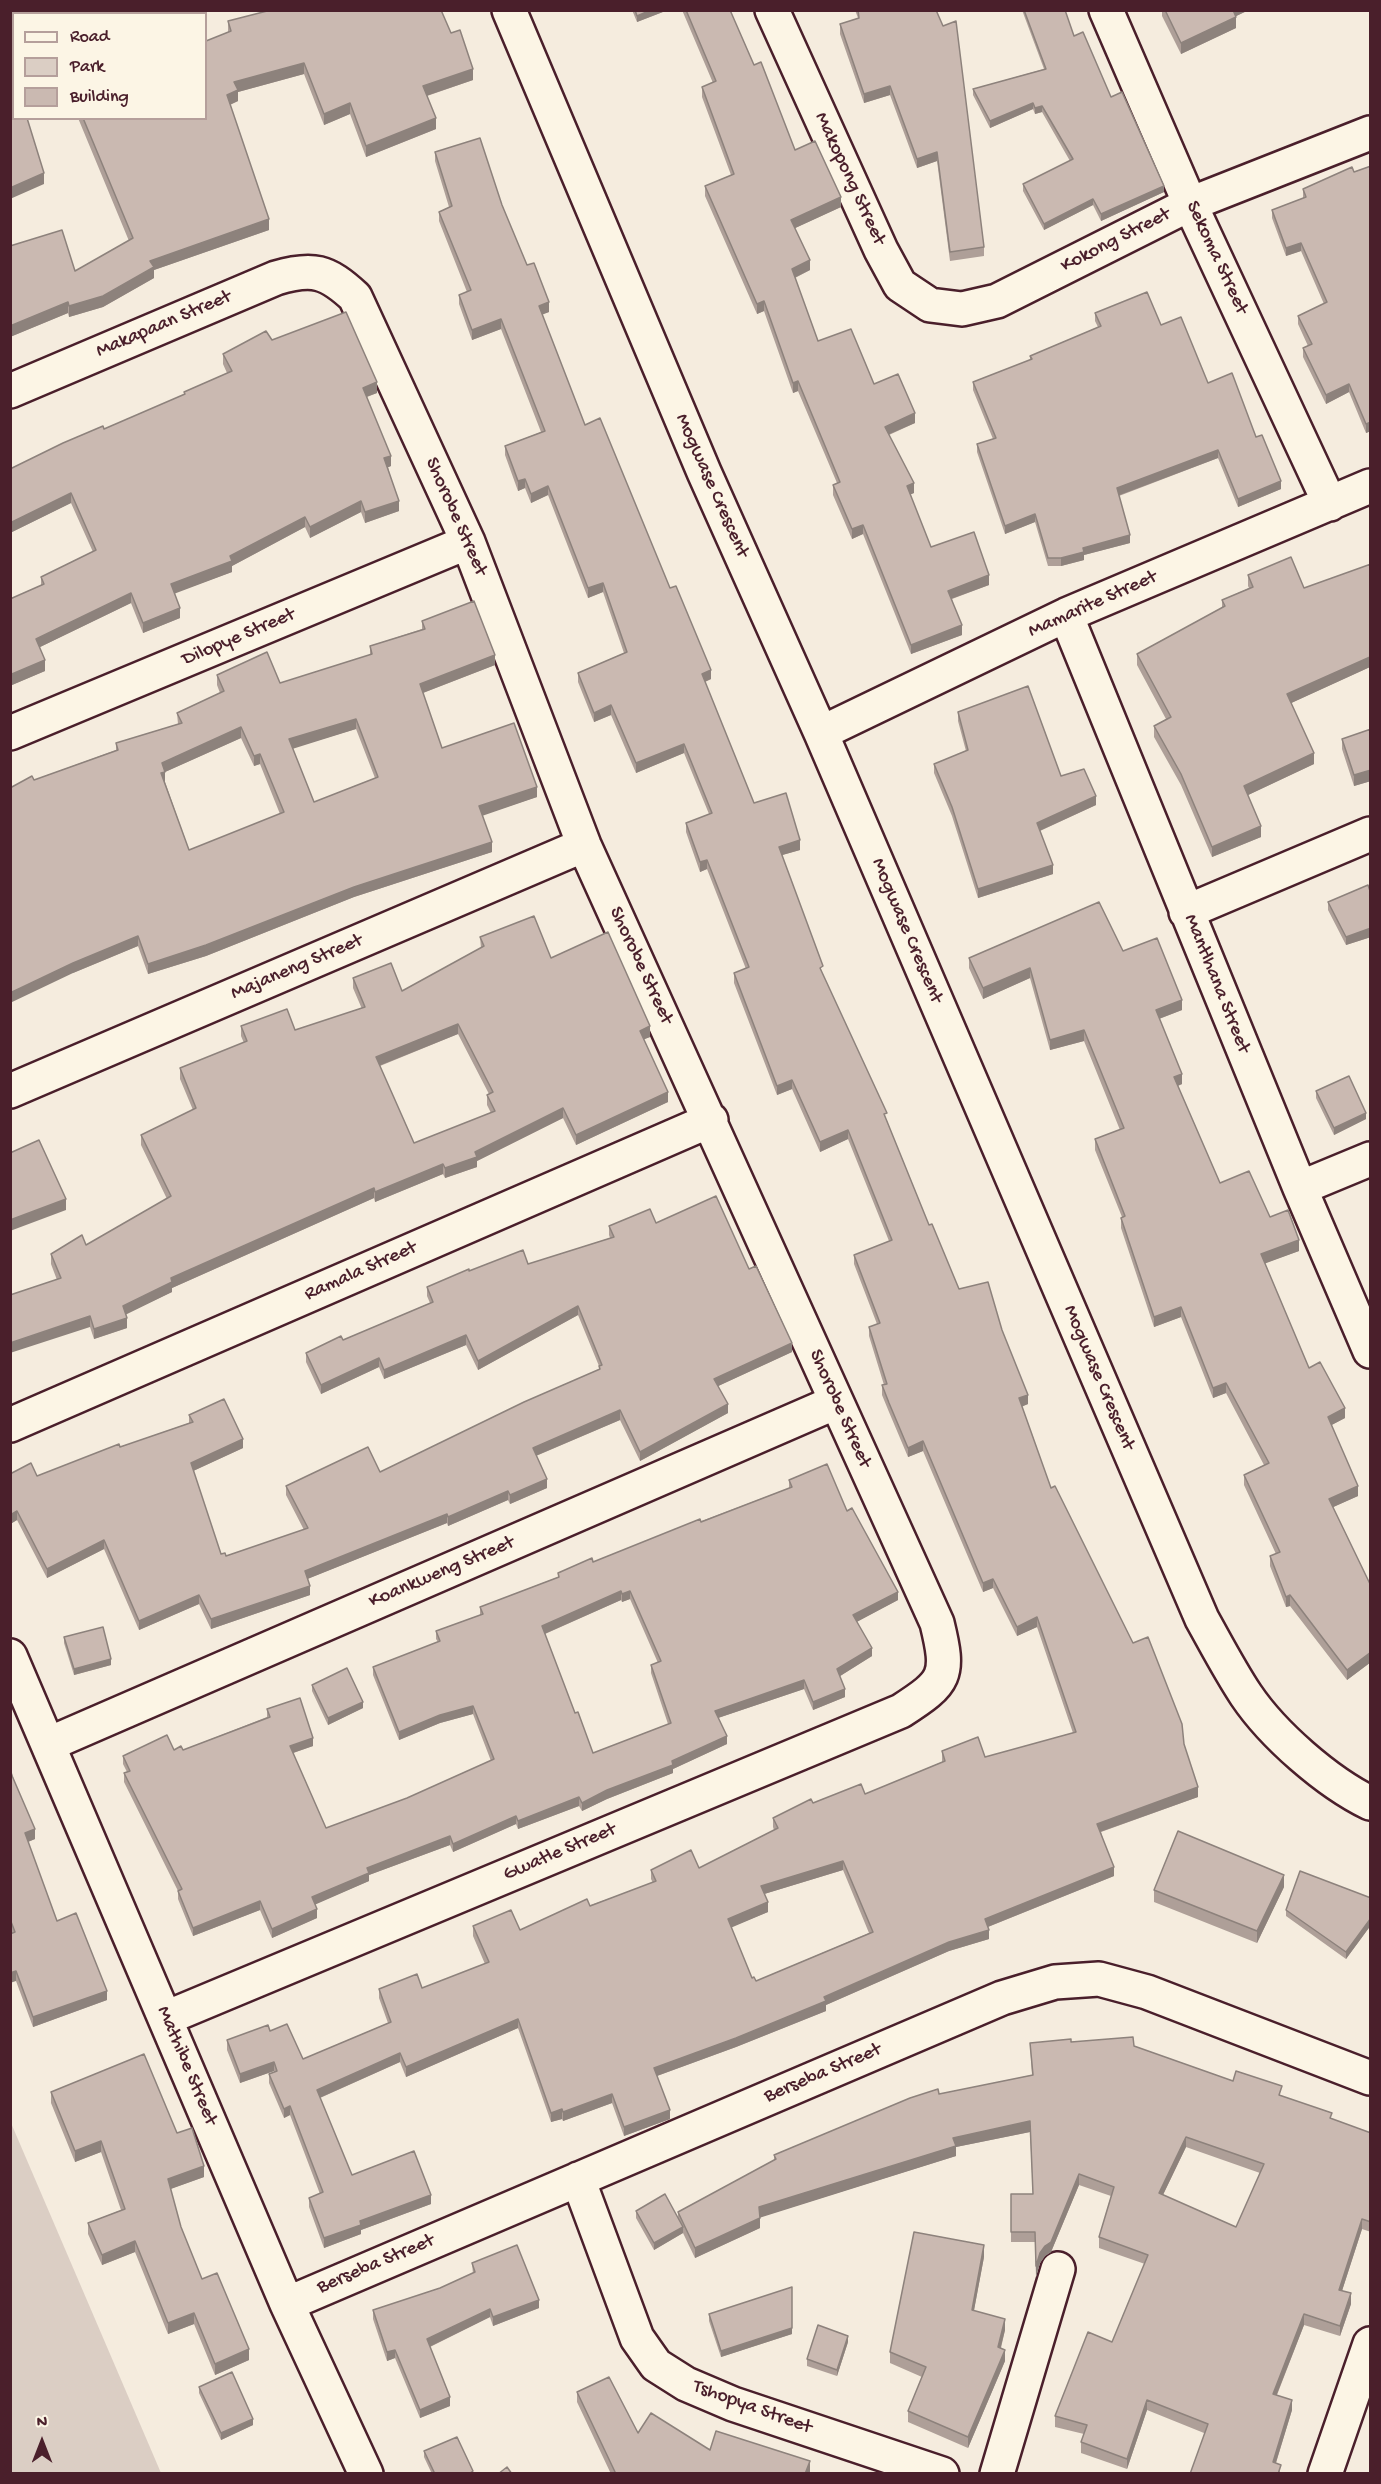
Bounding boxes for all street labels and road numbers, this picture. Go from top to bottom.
street label: Makopong Street [808,109,890,249]
street label: Sekoma Street [1179,198,1253,318]
street label: Kokong Street [1057,203,1175,279]
street label: Makapaan Street [93,286,235,364]
street label: Mogwase Crescent [669,410,753,562]
street label: Shorobe Street [418,454,492,580]
street label: Mamarite Street [1025,566,1161,644]
street label: Dilopye Street [179,603,299,673]
street label: Mogwase Crescent [865,855,947,1007]
street label: Shorobe Street [602,903,678,1029]
street label: Mantlhana Street [1177,911,1255,1057]
street label: Majaneng Street [228,929,366,1007]
street label: Ramala Street [301,1237,421,1307]
street label: Mogwase Crescent [1057,1302,1139,1454]
street label: Shorobe Street [802,1346,876,1472]
street label: Koankweng Street [366,1532,518,1614]
street label: Gwatle Street [500,1818,620,1888]
street label: Mathibe Street [150,2003,222,2129]
street label: Berseba Street [761,2039,885,2109]
street label: Berseba Street [314,2230,438,2300]
street label: Tshopya Street [689,2375,815,2441]

